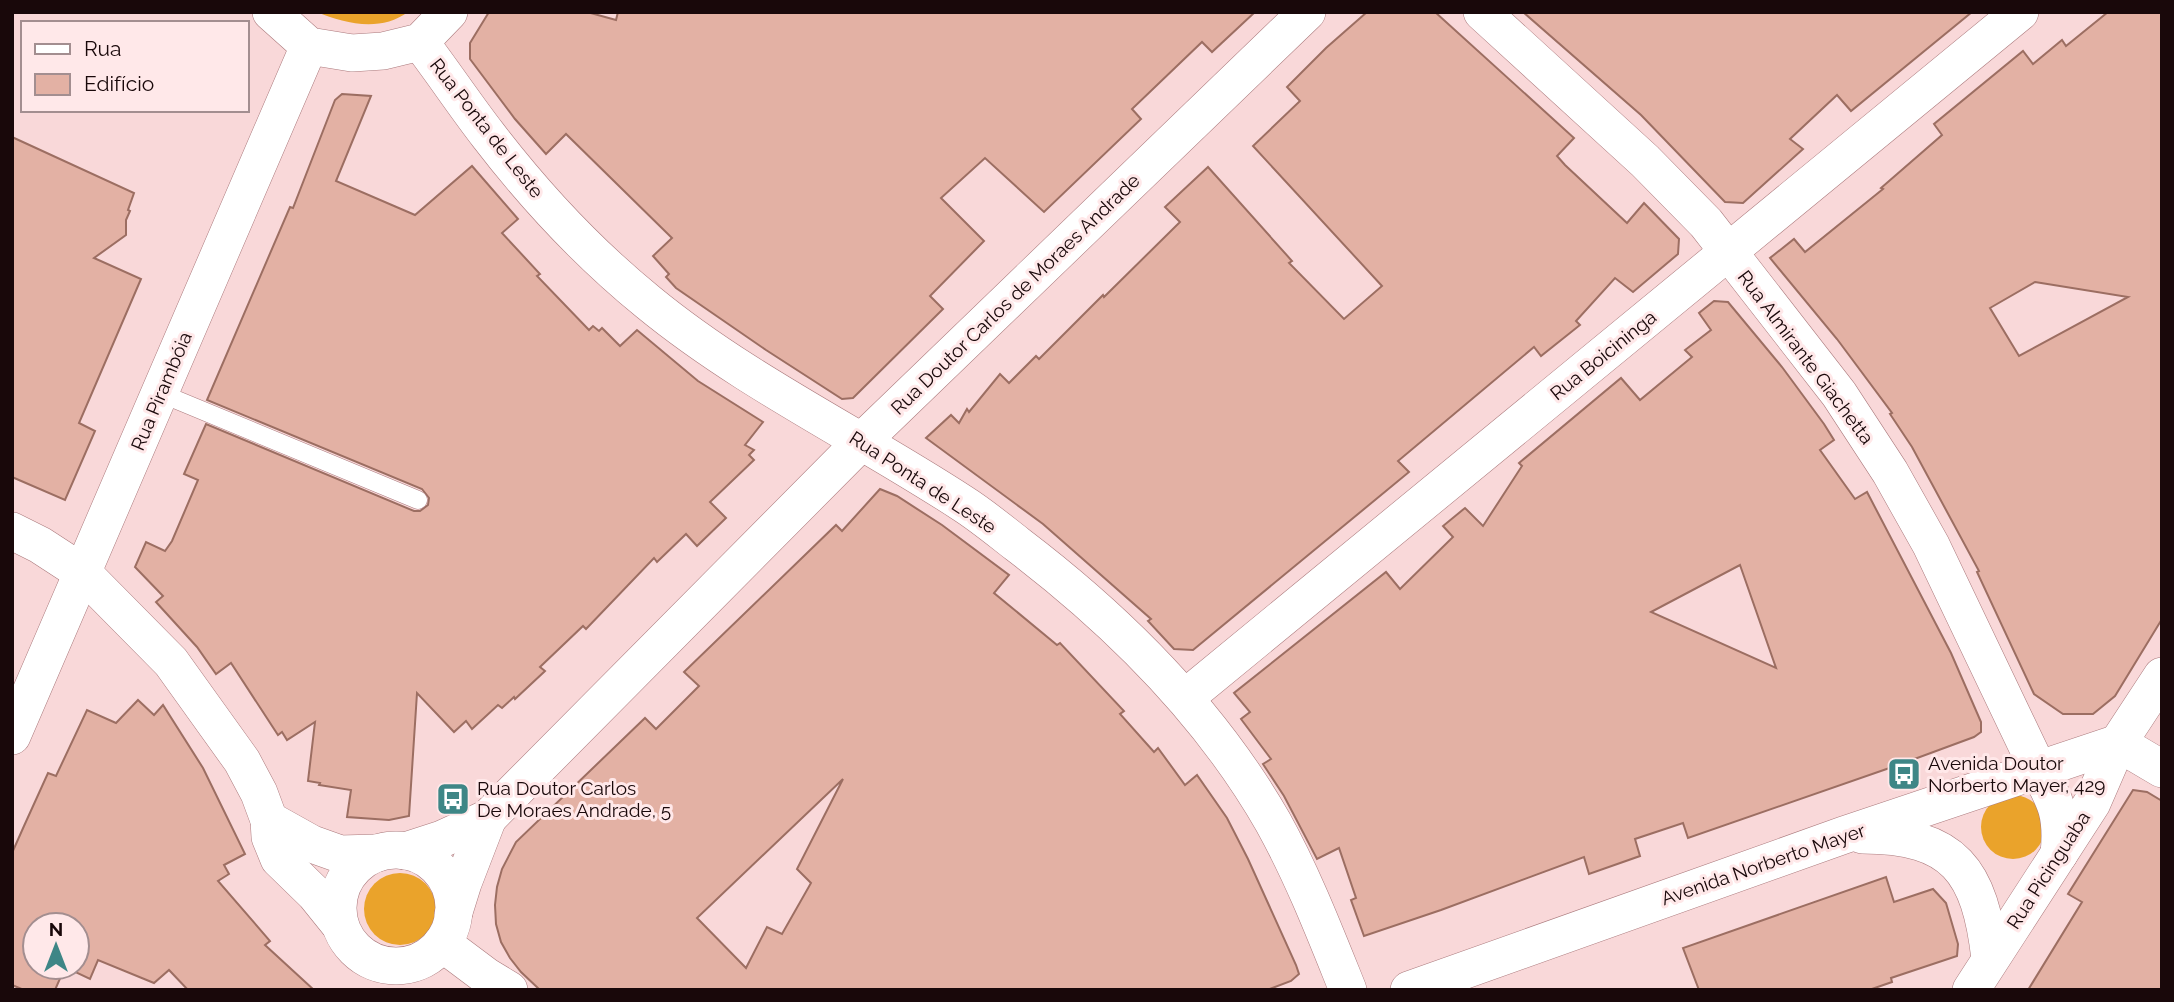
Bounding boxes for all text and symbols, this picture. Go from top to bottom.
legend [21,21,248,112]
text: Rua [84,36,121,61]
street label: Rua Ponta de Leste [426,54,548,202]
text: Edifício [84,71,154,96]
street label: Rua Doutor Carlos de Moraes Andrade [886,169,1144,419]
street label: Rua Almirante Giachetta [1734,266,1878,448]
street label: Rua Boicininga [1546,306,1660,404]
street label: Rua Pirambóia [126,328,196,454]
street label: Rua Ponta de Leste [845,426,1001,538]
place label: Avenida Doutor Norberto Mayer, 429 [1928,752,2105,796]
bus stop icon: Avenida Doutor Norberto Mayer, 429 [1885,755,1923,793]
place label: Rua Doutor Carlos De Moraes Andrade, 5 [477,777,671,821]
bus stop icon: Rua Doutor Carlos De Moraes Andrade, 5 [434,780,472,818]
street label: Rua Picinguaba [2002,807,2094,933]
street label: Avenida Norberto Mayer [1658,819,1868,909]
north arrow [21,911,91,981]
text: N [49,918,63,940]

